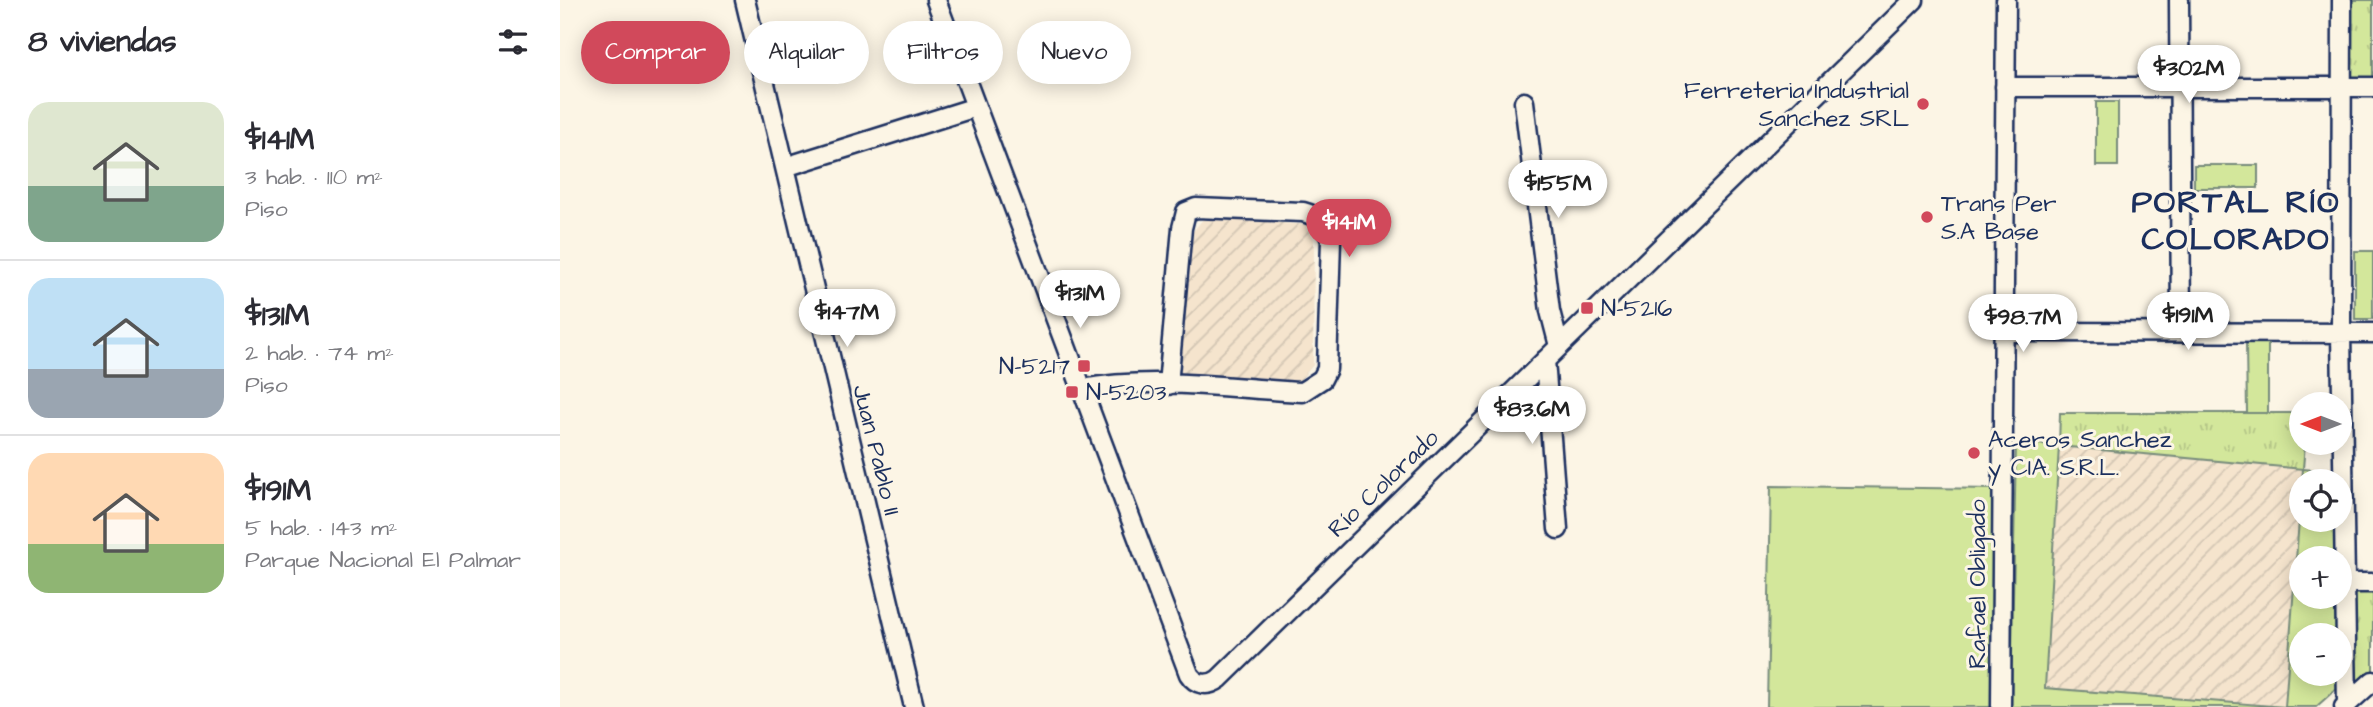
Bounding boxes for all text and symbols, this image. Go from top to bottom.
text: 8 viviendas [28,21,177,63]
chip: Comprar [581,21,730,84]
chip: Alquilar [744,21,869,84]
chip: Filtros [883,21,1003,84]
chip: Nuevo [1017,21,1131,84]
icon: filters [494,23,532,61]
pin: $302M [2140,46,2238,105]
text: $302M [2153,52,2225,84]
place label: Ferreteria Industrial Sanchez SRL [1684,74,1909,136]
marker: Ferreteria Industrial Sanchez SRL [1915,96,1931,112]
text: $141M [245,119,315,161]
icon: home [84,130,168,214]
pin: $155M [1509,160,1607,220]
text: 3 hab. · 110 m² [245,161,383,193]
text: $155M [1524,167,1592,199]
district label: PORTAL RÍO COLORADO [2131,180,2341,262]
place label: Trans Per S.A Base [1941,187,2057,249]
text: Piso [245,193,288,225]
pin: $141M [1300,200,1398,259]
text: $141M [1322,206,1376,238]
marker: Trans Per S.A Base [1919,209,1935,225]
pin: $131M [1031,270,1129,330]
text: $131M [1055,277,1105,309]
pin: $147M [798,290,896,349]
place label: N-5216 [1601,292,1672,326]
pin: $191M [2139,292,2237,352]
pin: $98.7M [1966,294,2080,354]
text: $131M [245,295,309,337]
text: $147M [815,296,879,328]
text: $191M [2163,299,2213,331]
marker: N-5216 [1579,300,1595,316]
text: $98.7M [1984,301,2062,333]
icon: home [84,306,168,390]
text: 2 hab. · 74 m² [245,337,394,369]
place label: N-5217 [999,350,1070,384]
marker: N-5217 [1076,358,1092,374]
text: Piso [245,369,288,401]
place label: N-5203 [1086,376,1167,410]
street label: Juan Pablo II [843,381,909,519]
marker: N-5203 [1064,384,1080,400]
pin: $83.6M [1475,386,1589,446]
north arrow [2289,392,2352,455]
map controls [2289,392,2352,686]
text: $83.6M [1494,393,1570,425]
street label: Río Colorado [1320,422,1447,546]
place label: Aceros Sanchez y CIA. S.R.L. [1988,423,2172,486]
marker: Aceros Sanchez y CIA. S.R.L. [1966,445,1982,461]
button: locate [2289,469,2352,532]
text: $191M [245,470,311,512]
icon: home [84,481,168,565]
street label: Rafael Obligado [1961,499,1996,669]
text: 5 hab. · 143 m² [245,512,397,544]
text: Parque Nacional El Palmar [245,544,521,576]
button: + [2289,546,2352,609]
button: − [2289,623,2352,686]

